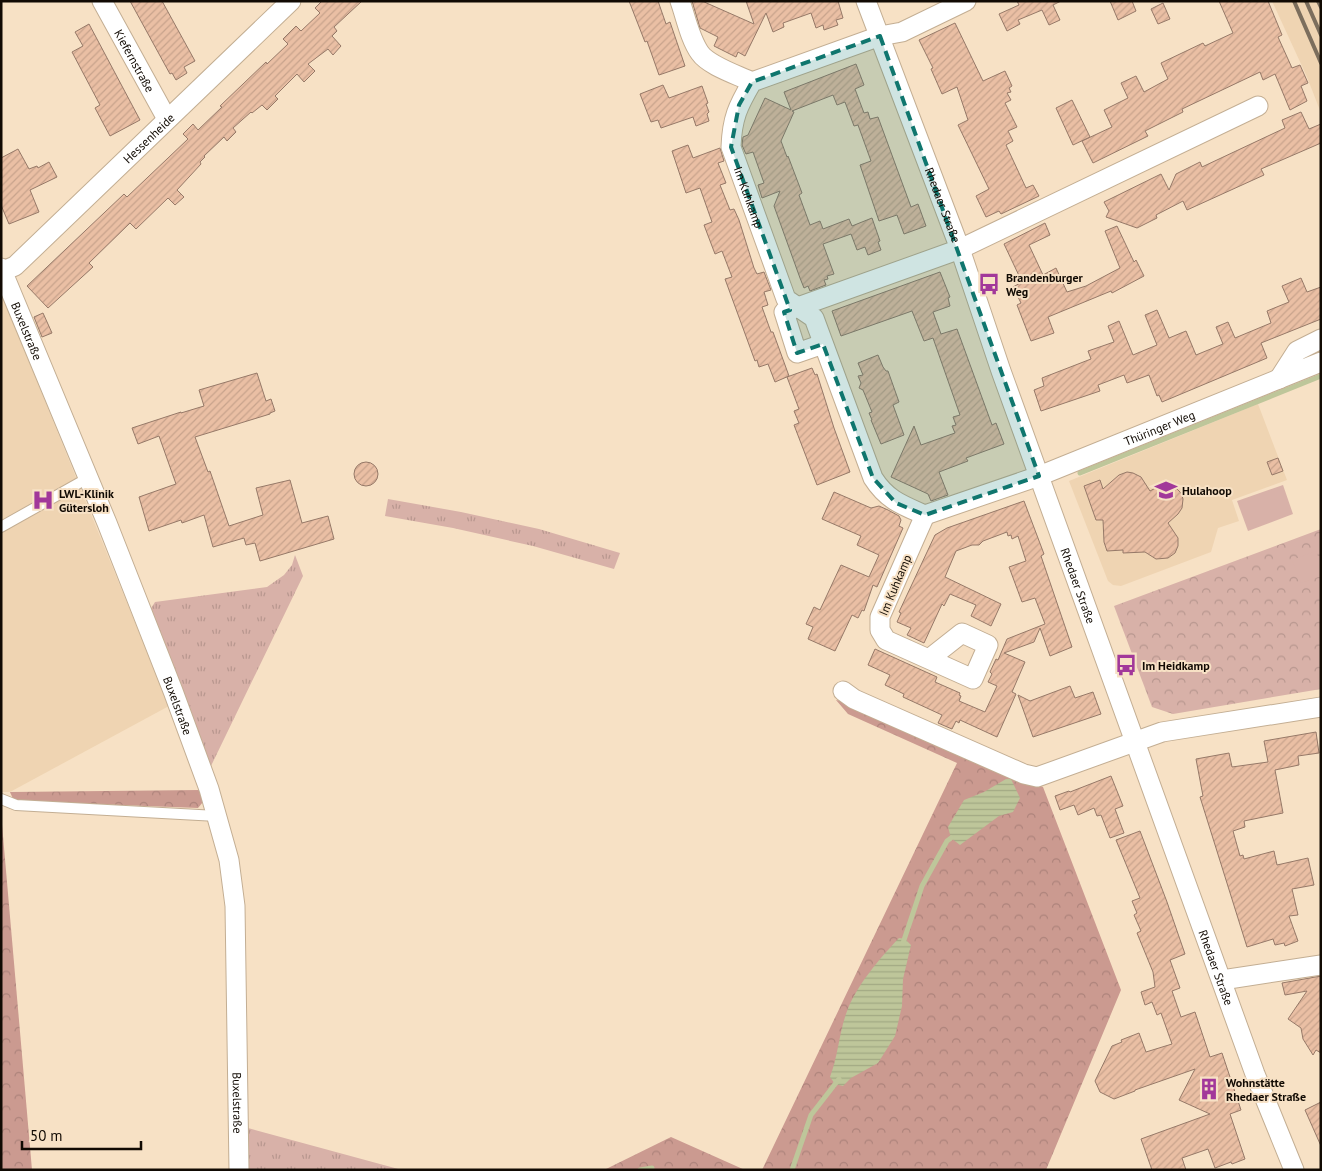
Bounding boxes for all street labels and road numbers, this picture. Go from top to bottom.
street label: Kiefernstraße [111,26,158,95]
street label: Hessenheide [120,110,177,166]
street label: Im Kuhkamp [731,164,767,230]
street label: Rhedaer Straße [922,165,964,245]
street label: Buxelstraße [8,300,46,362]
street label: Thüringer Weg [1122,406,1197,448]
street label: Rhedaer Straße [1058,546,1099,625]
street label: Im Kuhkamp [876,552,914,618]
street label: Buxelstraße [160,674,196,737]
street label: Rhedaer Straße [1196,927,1237,1007]
street label: Buxelstraße [230,1072,246,1134]

